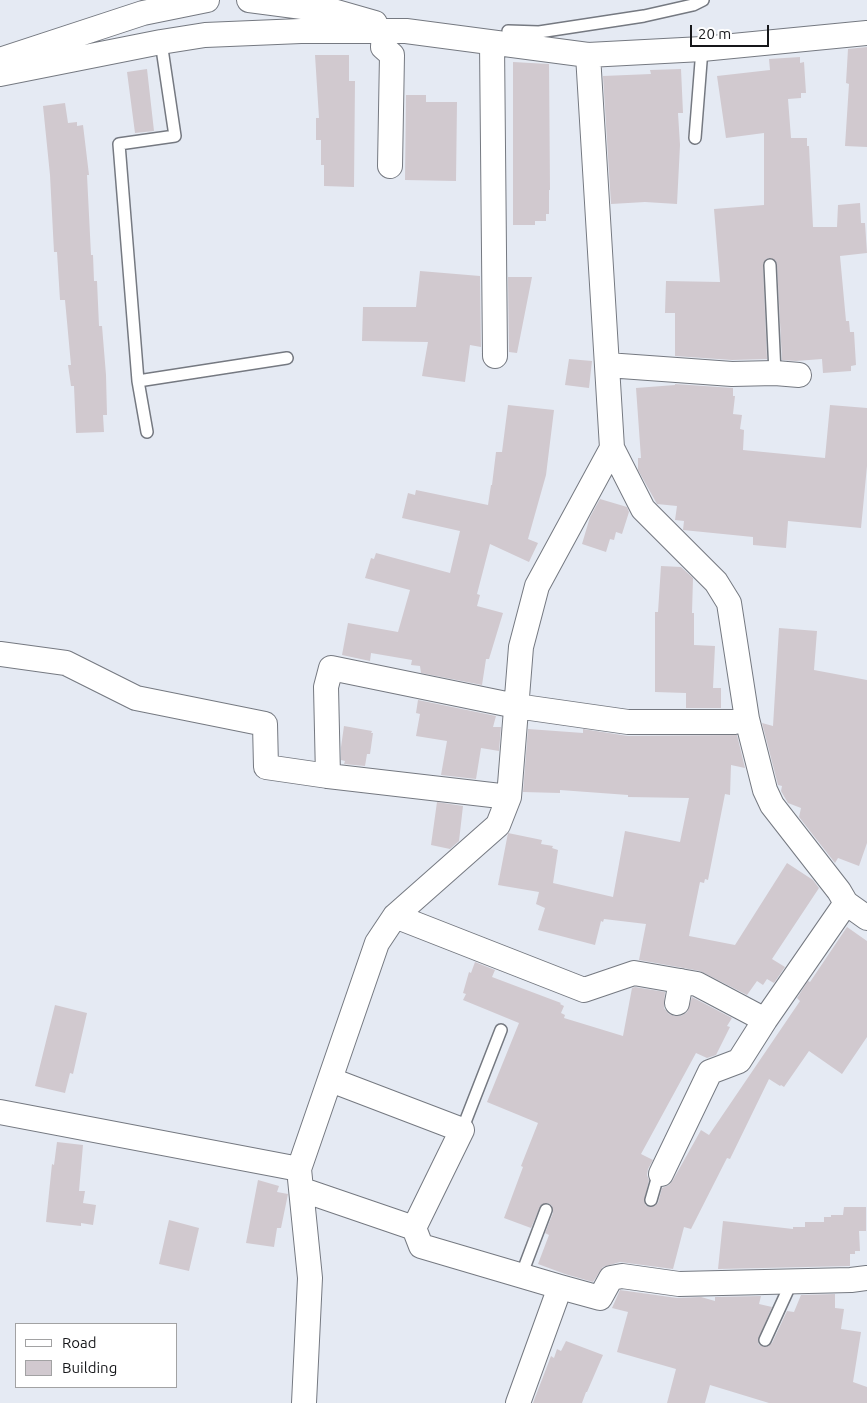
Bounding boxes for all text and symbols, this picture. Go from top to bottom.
scale bar [692,15,771,47]
text: 20 m [698,25,731,42]
legend [15,1323,178,1388]
text: Road [62,1334,97,1351]
text: Building [62,1359,117,1376]

